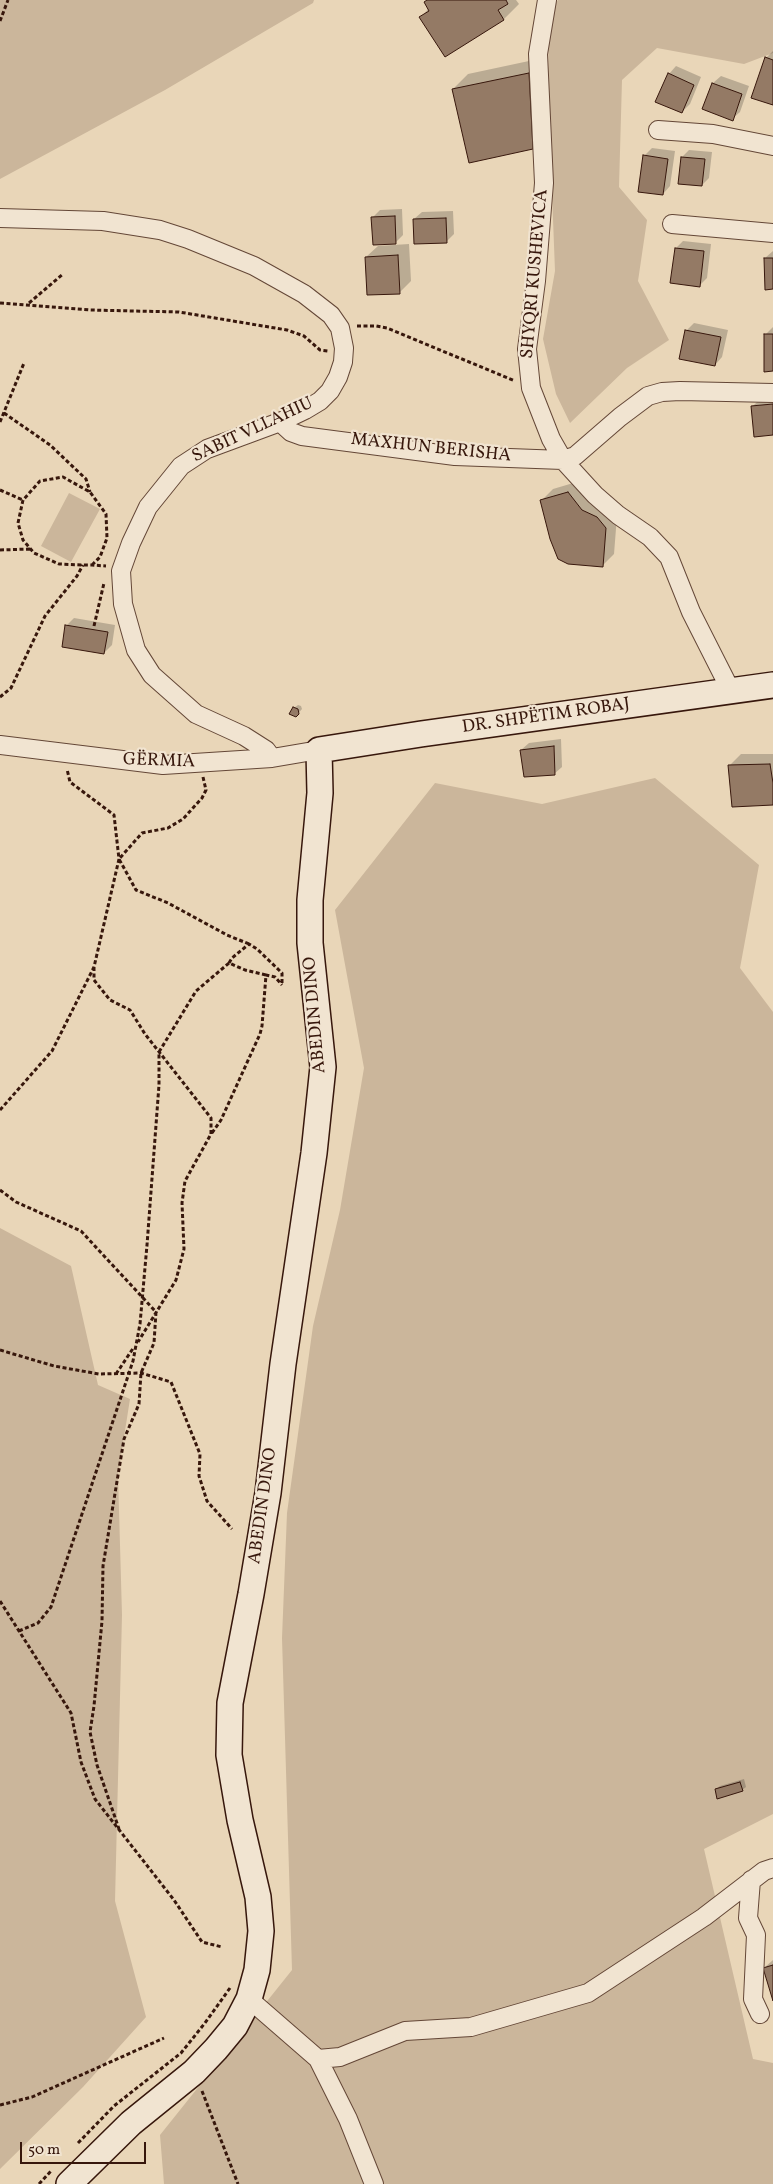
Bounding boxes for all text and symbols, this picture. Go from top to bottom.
street label: SHYQRI KUSHEVICA [518,188,554,360]
street label: SABIT VLLAHIU [189,394,317,468]
street label: MAXHUN BERISHA [350,430,512,468]
street label: DR. SHPËTIM ROBAJ [461,695,631,739]
street label: GËRMIA [123,750,195,774]
street label: ABEDIN DINO [300,956,332,1074]
street label: ABEDIN DINO [245,1446,283,1566]
scale bar [22,2132,149,2164]
text: 50 m [28,2140,60,2161]

